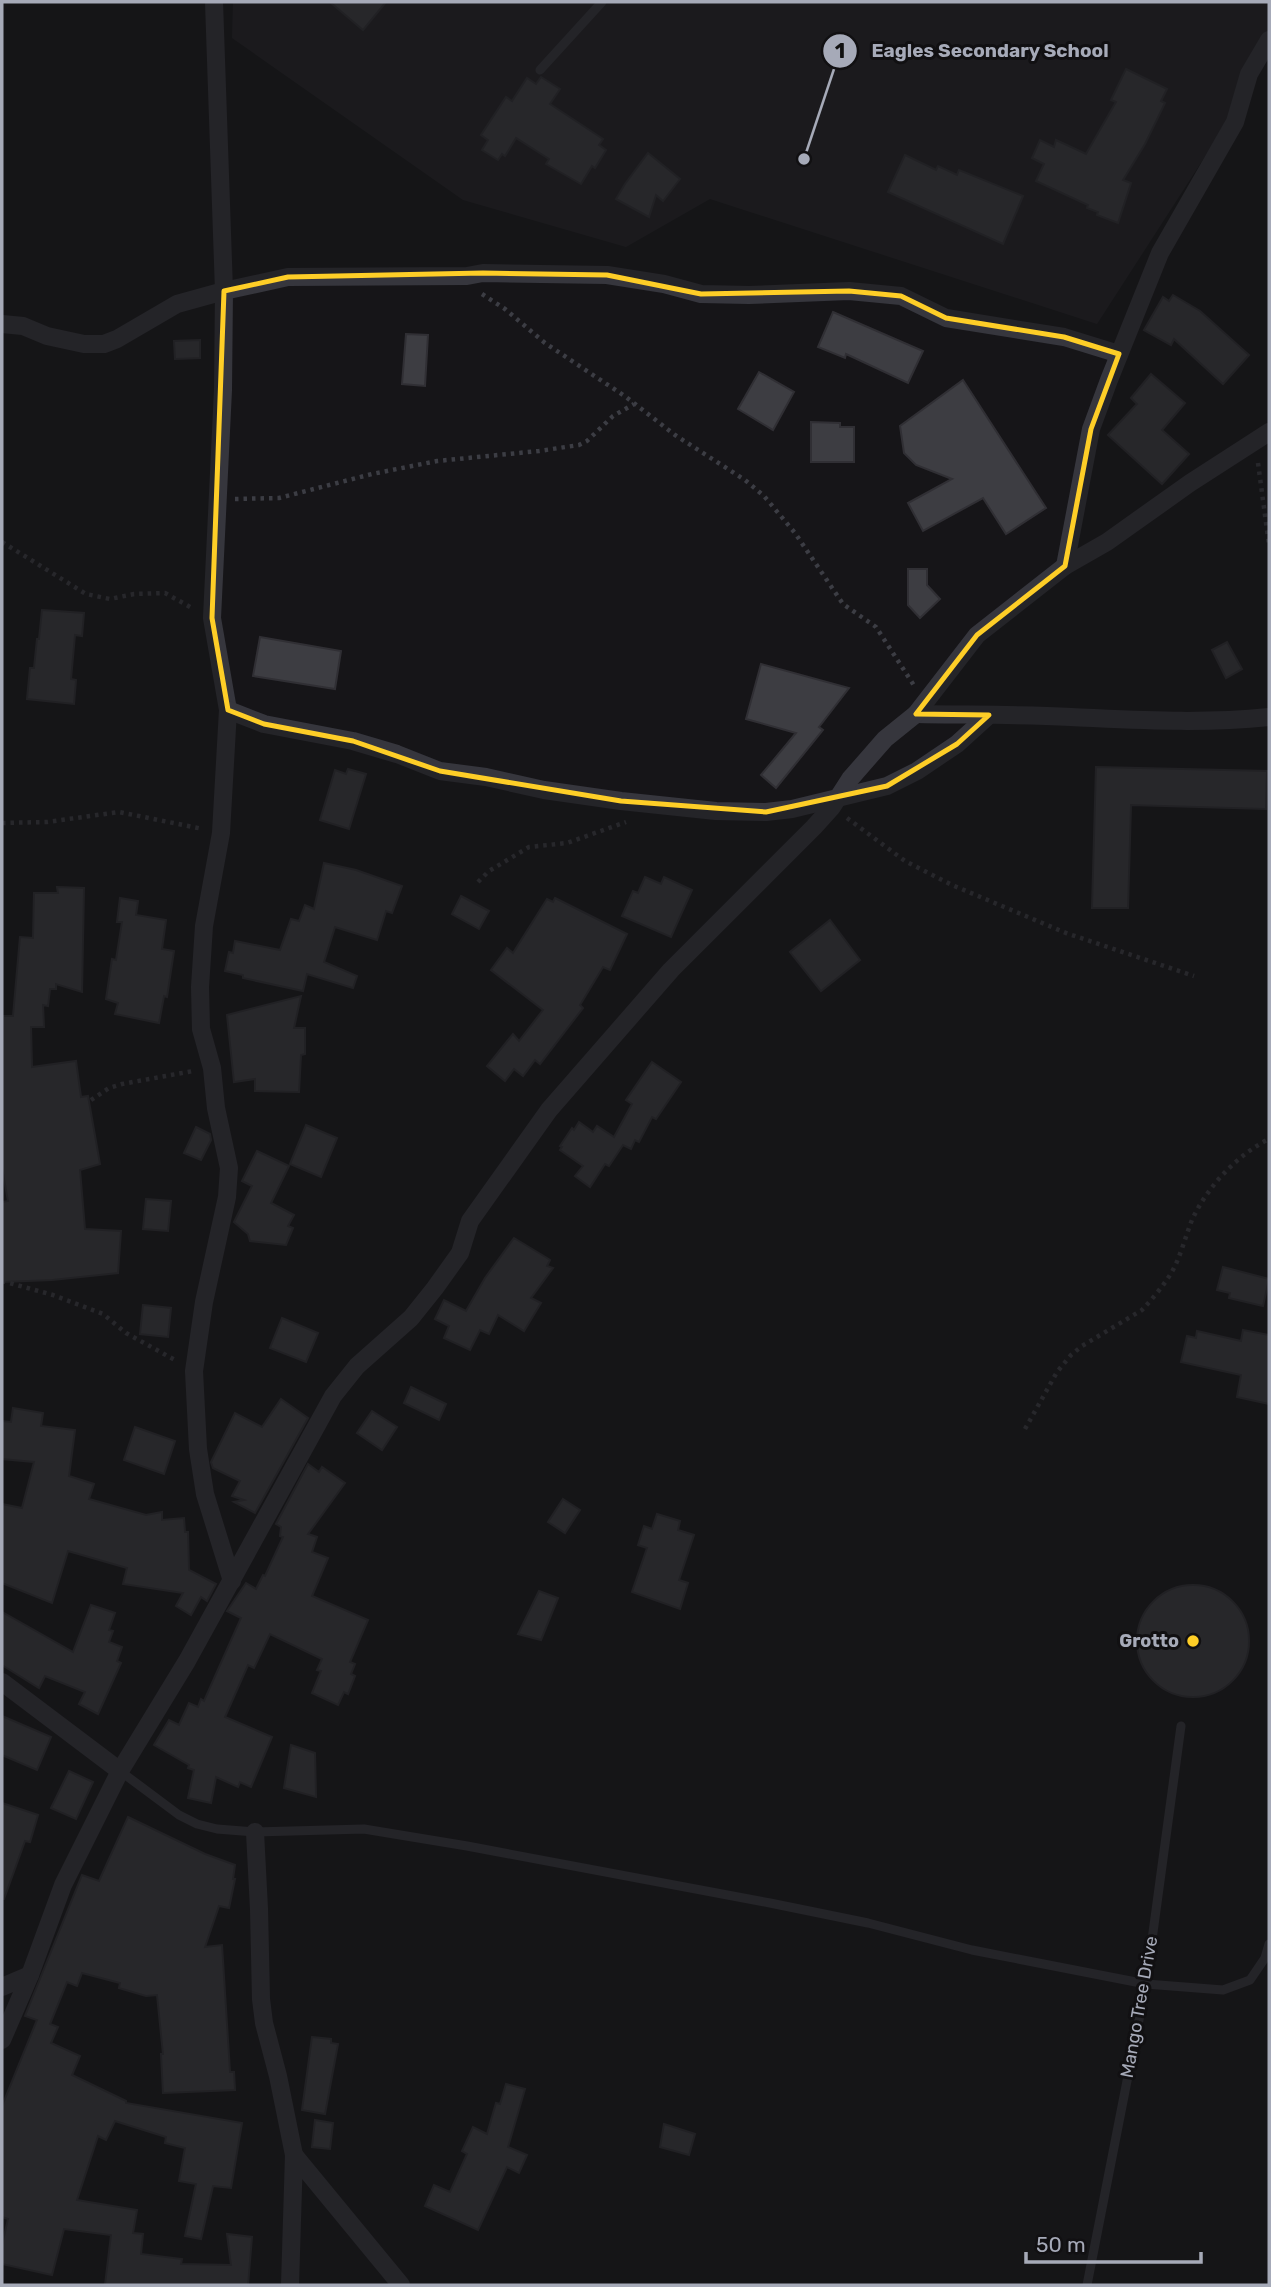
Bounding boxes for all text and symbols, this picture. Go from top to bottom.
callout: Eagles Secondary School [823,31,1123,71]
text: 1 [835,38,845,63]
text: Eagles Secondary School [871,39,1109,62]
place label: Grotto [1119,1630,1179,1652]
marker: Grotto [1185,1633,1201,1649]
street label: Mango Tree Drive [1116,1934,1162,2080]
scale bar [1026,2220,1201,2264]
text: 50 m [1036,2232,1086,2257]

